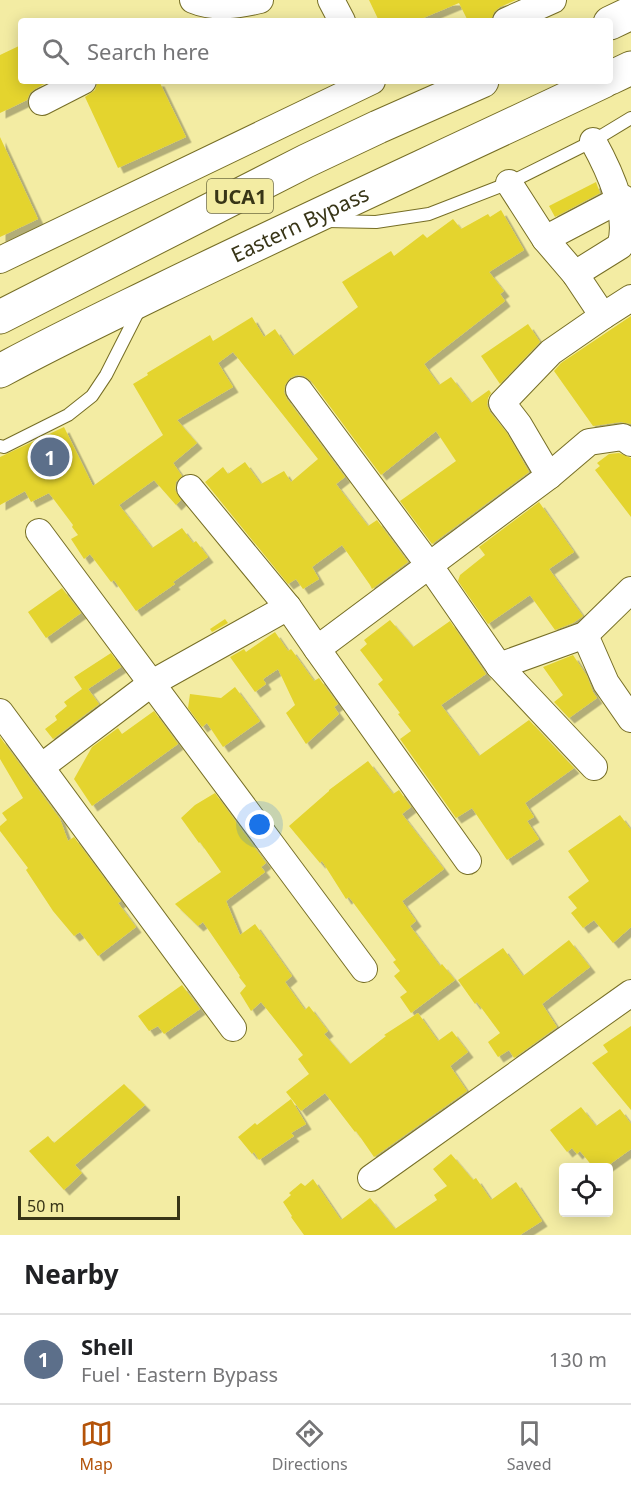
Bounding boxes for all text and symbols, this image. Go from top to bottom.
search box [18,18,613,84]
icon: search [39,35,72,68]
text: Search here [87,36,209,66]
road number: UCA1 [207,179,273,213]
street label: Eastern Bypass [226,179,373,268]
pin: 1 [31,434,70,480]
your location [245,810,274,839]
map controls [559,1163,613,1217]
button: locate [559,1163,613,1217]
scale bar [18,1193,180,1220]
text: 50 m [27,1195,64,1217]
text: Nearby [24,1256,119,1292]
text: Shell [81,1331,134,1361]
text: 1 [38,1346,49,1373]
text: 130 m [549,1346,607,1373]
text: Fuel · Eastern Bypass [81,1361,278,1388]
tab: Map [79,1417,113,1475]
tab: Directions [272,1417,348,1475]
tab: Saved [507,1417,551,1475]

